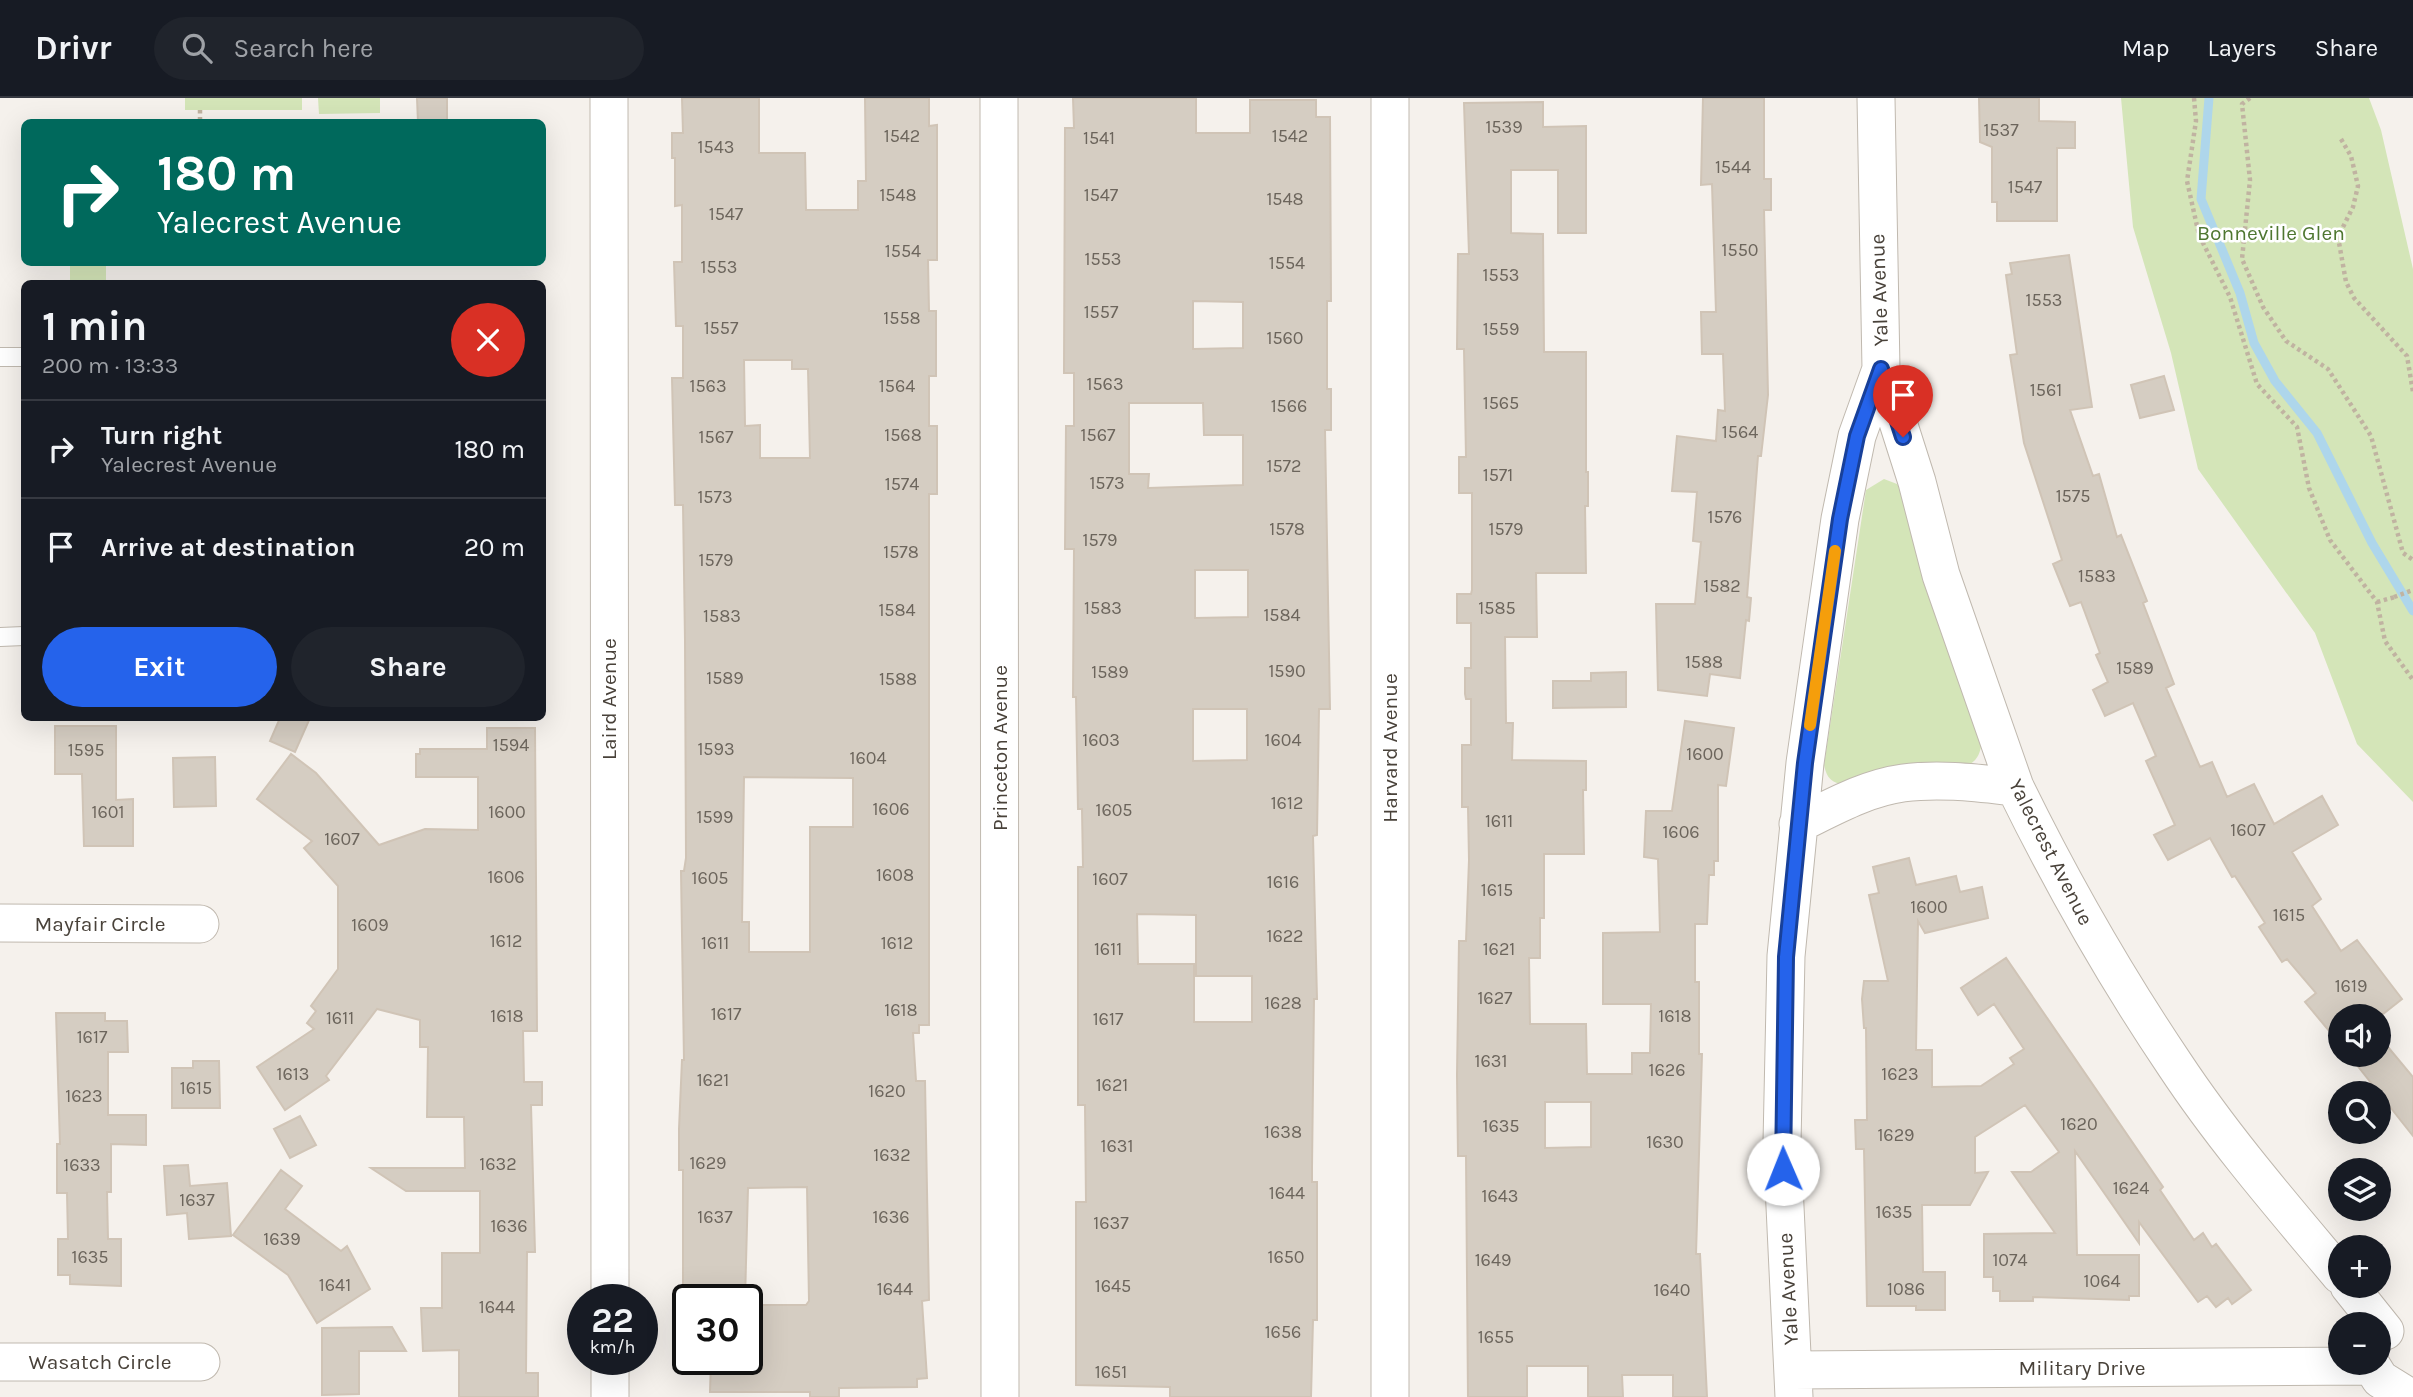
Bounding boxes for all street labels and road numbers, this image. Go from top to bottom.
street label: Yale Avenue [1865,233,1893,347]
street label: Laird Avenue [597,638,621,760]
street label: Princeton Avenue [988,665,1012,831]
street label: Harvard Avenue [1378,673,1402,823]
street label: Yalecrest Avenue [2004,775,2098,929]
street label: Mayfair Circle [35,912,165,936]
street label: Yale Avenue [1773,1232,1803,1346]
street label: Wasatch Circle [29,1350,171,1374]
street label: Military Drive [2018,1356,2146,1380]

